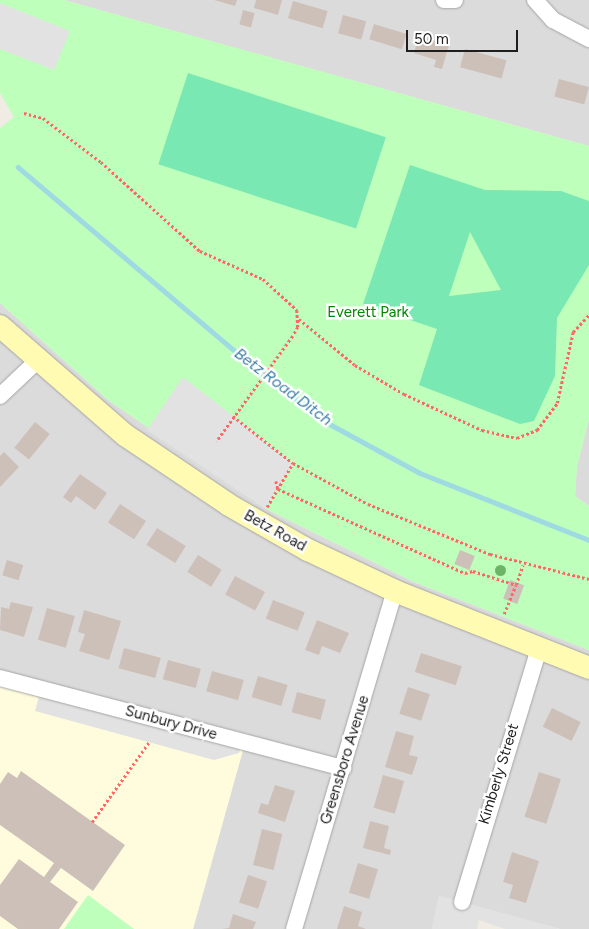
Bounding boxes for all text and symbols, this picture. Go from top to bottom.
scale bar [409,20,522,52]
text: 50 m [414,30,449,48]
park label: Everett Park [327,304,409,322]
water label: Betz Road Ditch [230,344,336,430]
street label: Betz Road [241,506,309,556]
street label: Greensboro Avenue [317,693,373,827]
street label: Sunbury Drive [123,702,219,744]
street label: Kimberly Street [475,721,523,827]

